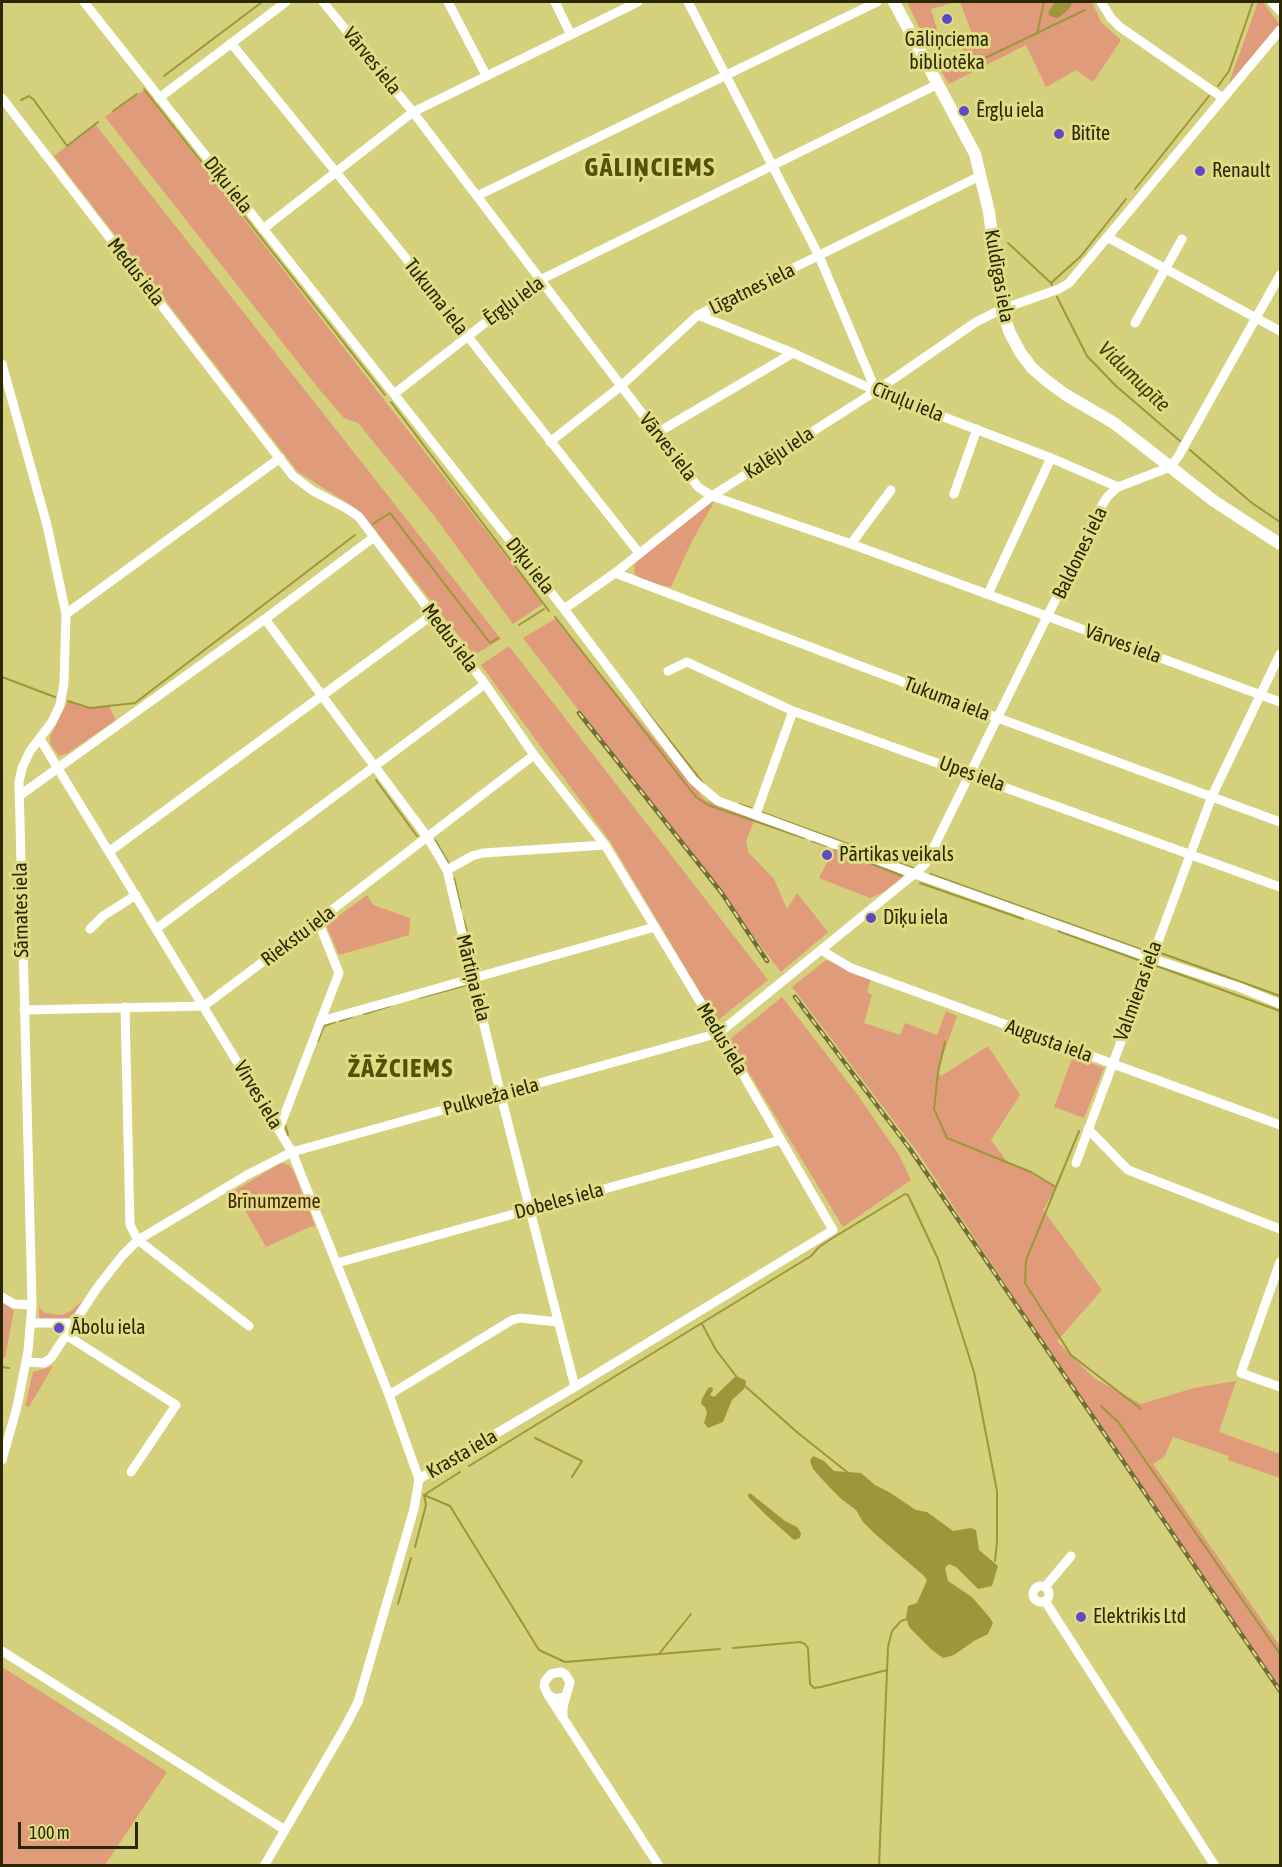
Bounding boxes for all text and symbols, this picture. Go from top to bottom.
marker: Gāliņciema bibliotēka [940,12,954,26]
street label: Vārves iela [338,23,406,99]
place label: Gāliņciema bibliotēka [905,28,989,75]
place label: Ērgļu iela [976,99,1044,123]
marker: Ērgļu iela [957,104,971,118]
place label: Bitīte [1071,122,1110,146]
marker: Bitīte [1052,127,1066,141]
street label: Dīķu iela [198,152,258,218]
district label: GĀLIŅCIEMS [584,152,716,184]
place label: Renault [1212,159,1271,183]
marker: Renault [1193,164,1207,178]
street label: Kuldīgas iela [979,228,1019,324]
street label: Medus iela [102,233,170,311]
street label: Tukuma iela [399,254,473,340]
street label: Līgatnes iela [705,258,799,320]
street label: Ērgļu iela [479,271,549,331]
water label: Vidumupīte [1093,336,1175,418]
street label: Cīruļu iela [869,377,947,427]
street label: Vārves iela [634,408,702,486]
street label: Kalēju iela [740,422,818,484]
street label: Baldones iela [1047,503,1113,603]
street label: Dīķu iela [500,533,560,599]
street label: Medus iela [416,599,484,677]
street label: Vārves iela [1081,619,1165,669]
street label: Tukuma iela [900,672,994,726]
street label: Upes iela [936,751,1008,797]
place label: Pārtikas veikals [839,843,954,867]
marker: Pārtikas veikals [820,848,834,862]
street label: Sārnates iela [8,862,34,958]
street label: Riekstu iela [256,901,340,971]
place label: Dīķu iela [883,906,948,930]
marker: Dīķu iela [864,911,878,925]
street label: Mārtiņa iela [451,932,495,1024]
street label: Valmieras iela [1109,938,1167,1044]
street label: Medus iela [691,999,753,1079]
street label: Augusta iela [1002,1014,1096,1068]
district label: ŽĀŽCIEMS [348,1053,454,1085]
street label: Virves iela [228,1056,288,1134]
street label: Pulkveža iela [440,1073,542,1121]
street label: Dobeles iela [512,1178,606,1224]
park label: Brīnumzeme [227,1190,321,1214]
place label: Ābolu iela [71,1316,146,1340]
marker: Ābolu iela [52,1321,66,1335]
street label: Krasta iela [422,1424,502,1484]
place label: Elektrikis Ltd [1093,1605,1186,1629]
marker: Elektrikis Ltd [1074,1610,1088,1624]
scale bar [21,1810,141,1848]
text: 100 m [29,1822,70,1843]

